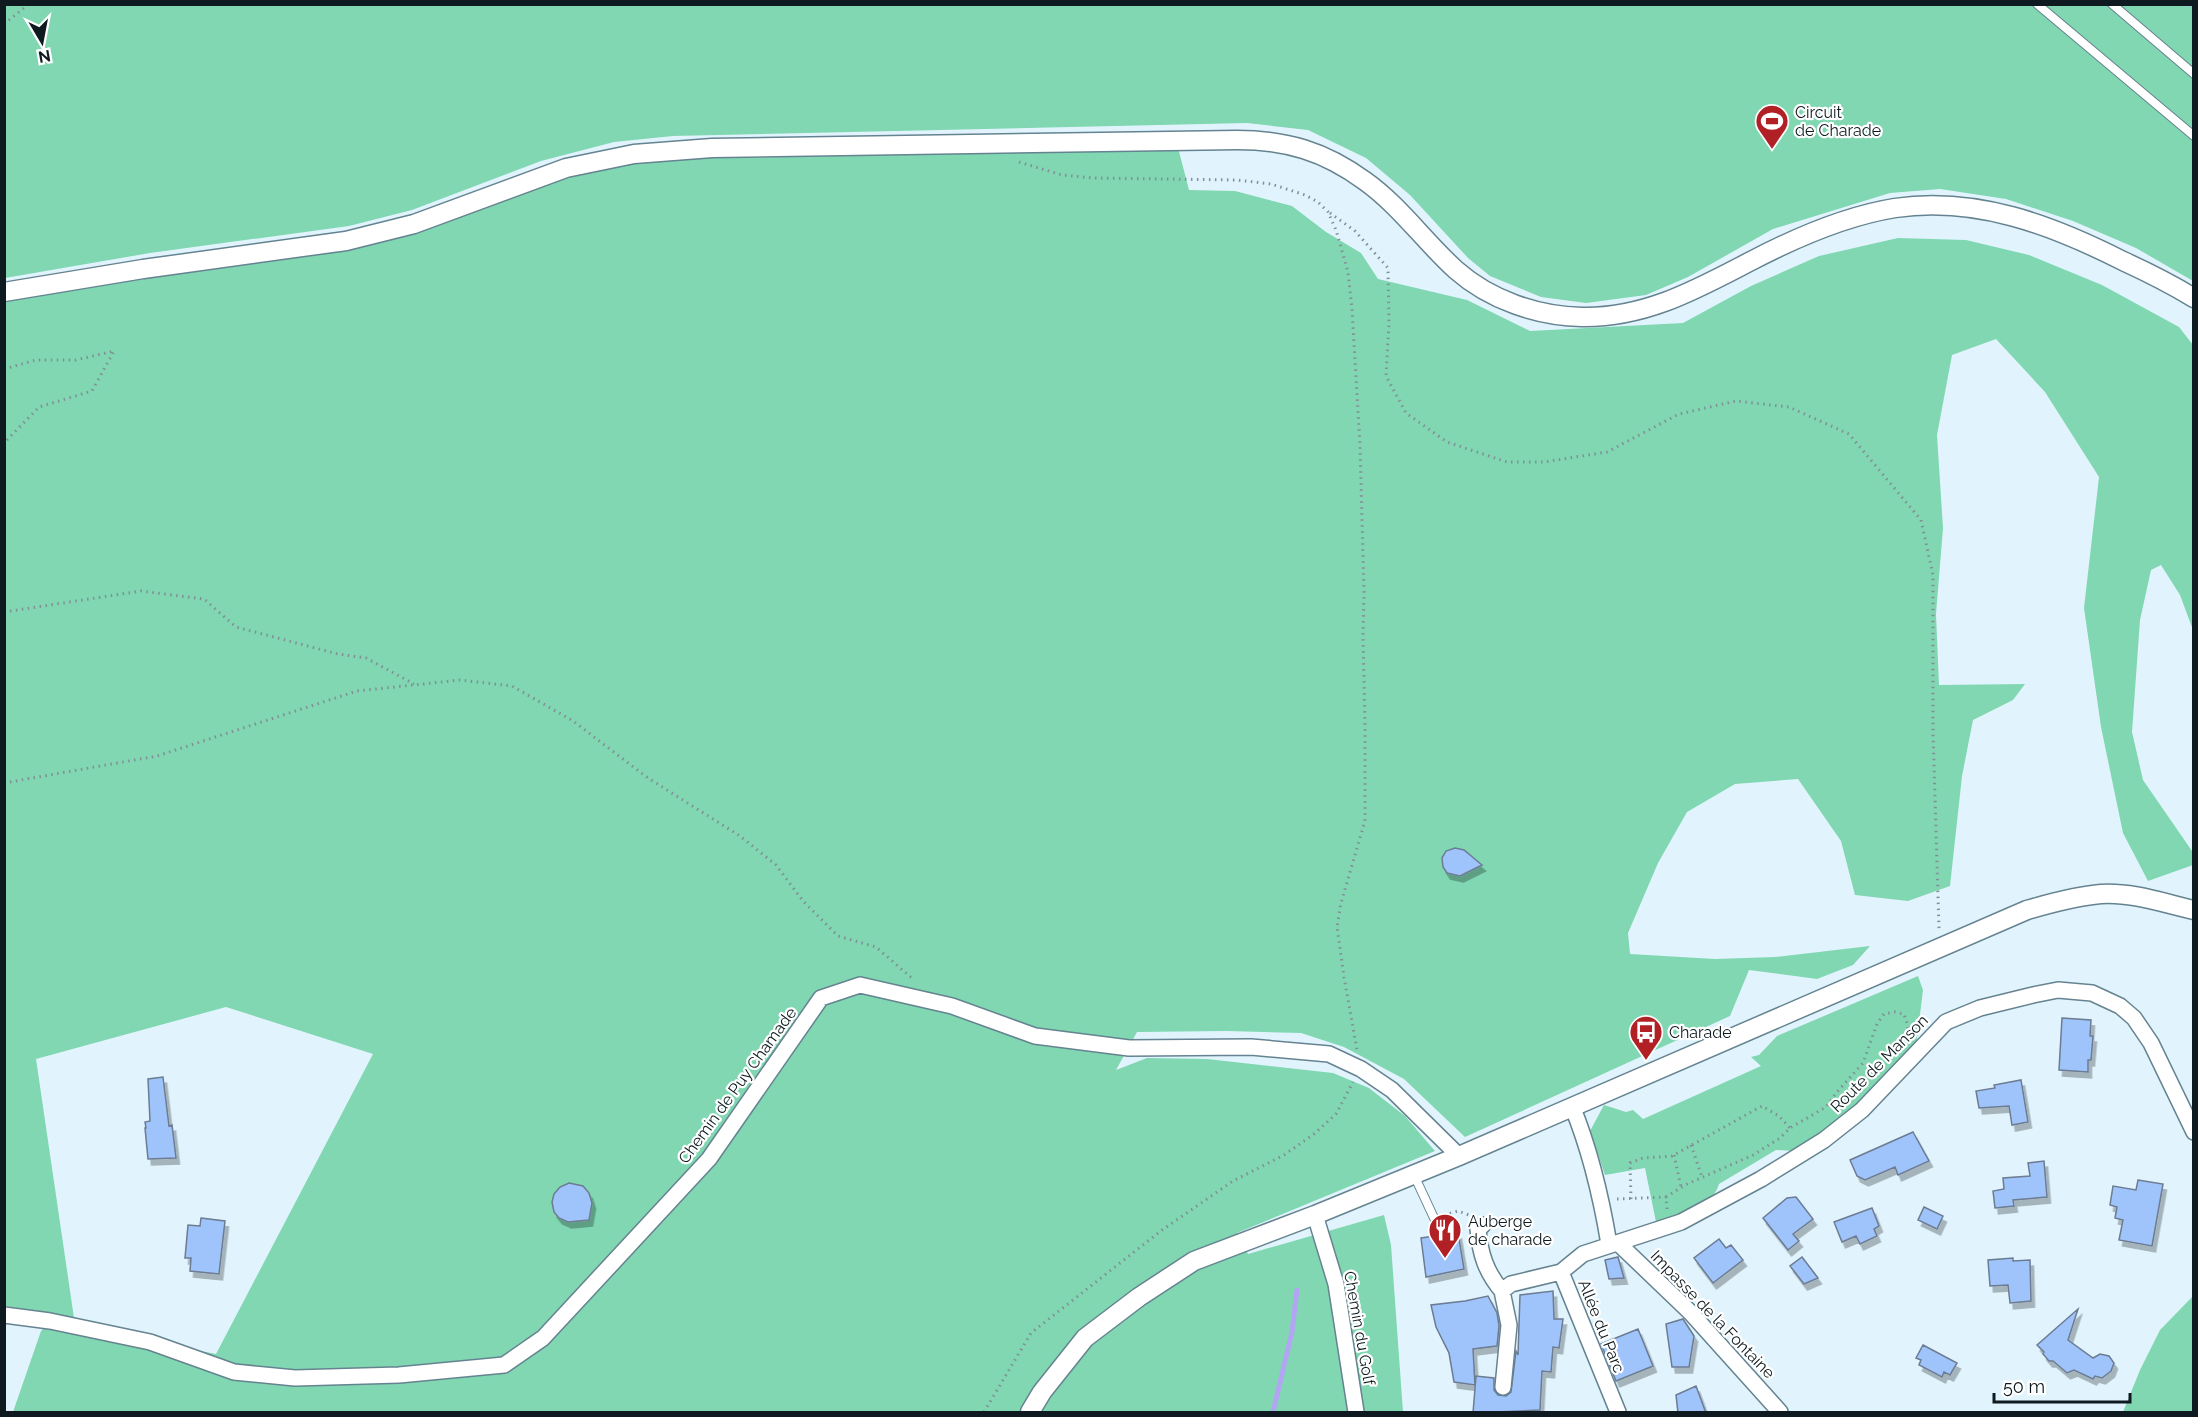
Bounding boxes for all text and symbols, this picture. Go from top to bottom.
north arrow [12,12,72,72]
text: N [37,46,52,67]
sports icon: Circuit de Charade [1754,103,1790,150]
place label: Circuit de Charade [1795,103,1881,140]
street label: Chemin de Puy Chamade [674,1004,800,1167]
street label: Route de Manson [1827,1011,1932,1116]
bus stop icon: Charade [1628,1014,1664,1061]
place label: Charade [1669,1023,1732,1042]
restaurant icon: Auberge de charade [1427,1212,1463,1259]
place label: Auberge de charade [1468,1212,1552,1249]
street label: Impasse de la Fontaine [1647,1246,1779,1382]
street label: Chemin du Golf [1340,1270,1379,1387]
street label: Allée du Parc [1574,1277,1629,1376]
scale bar [1994,1366,2130,1404]
text: 50 m [2003,1376,2045,1397]

